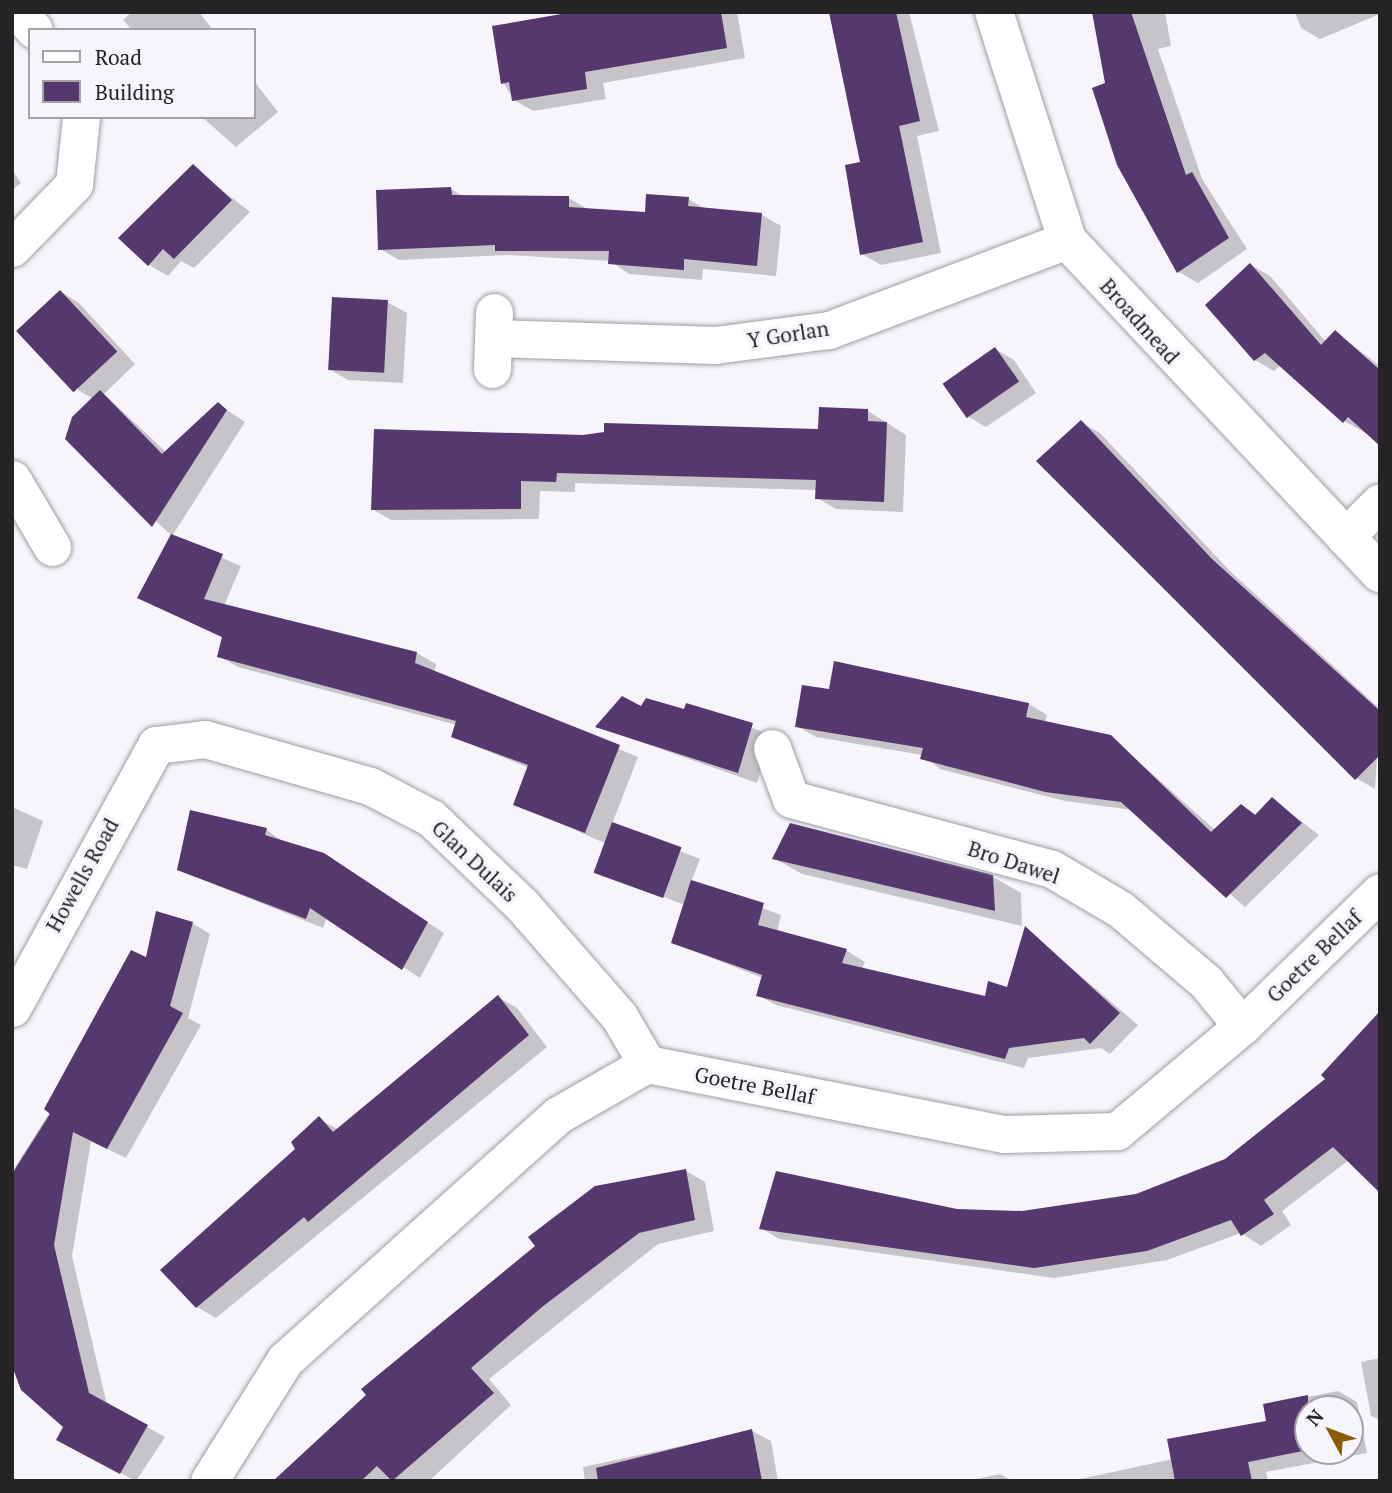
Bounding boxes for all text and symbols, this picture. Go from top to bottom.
legend [28,28,256,119]
text: Road [95,43,142,71]
text: Building [95,78,174,106]
street label: Broadmead [1095,273,1185,369]
street label: Y Gorlan [745,315,831,353]
street label: Howells Road [40,814,124,936]
street label: Glan Dulais [427,815,523,907]
street label: Bro Dawel [965,835,1063,889]
street label: Goetre Bellaf [1261,905,1367,1007]
street label: Goetre Bellaf [693,1061,817,1109]
north arrow [1294,1395,1364,1465]
text: N [1300,1404,1328,1431]

